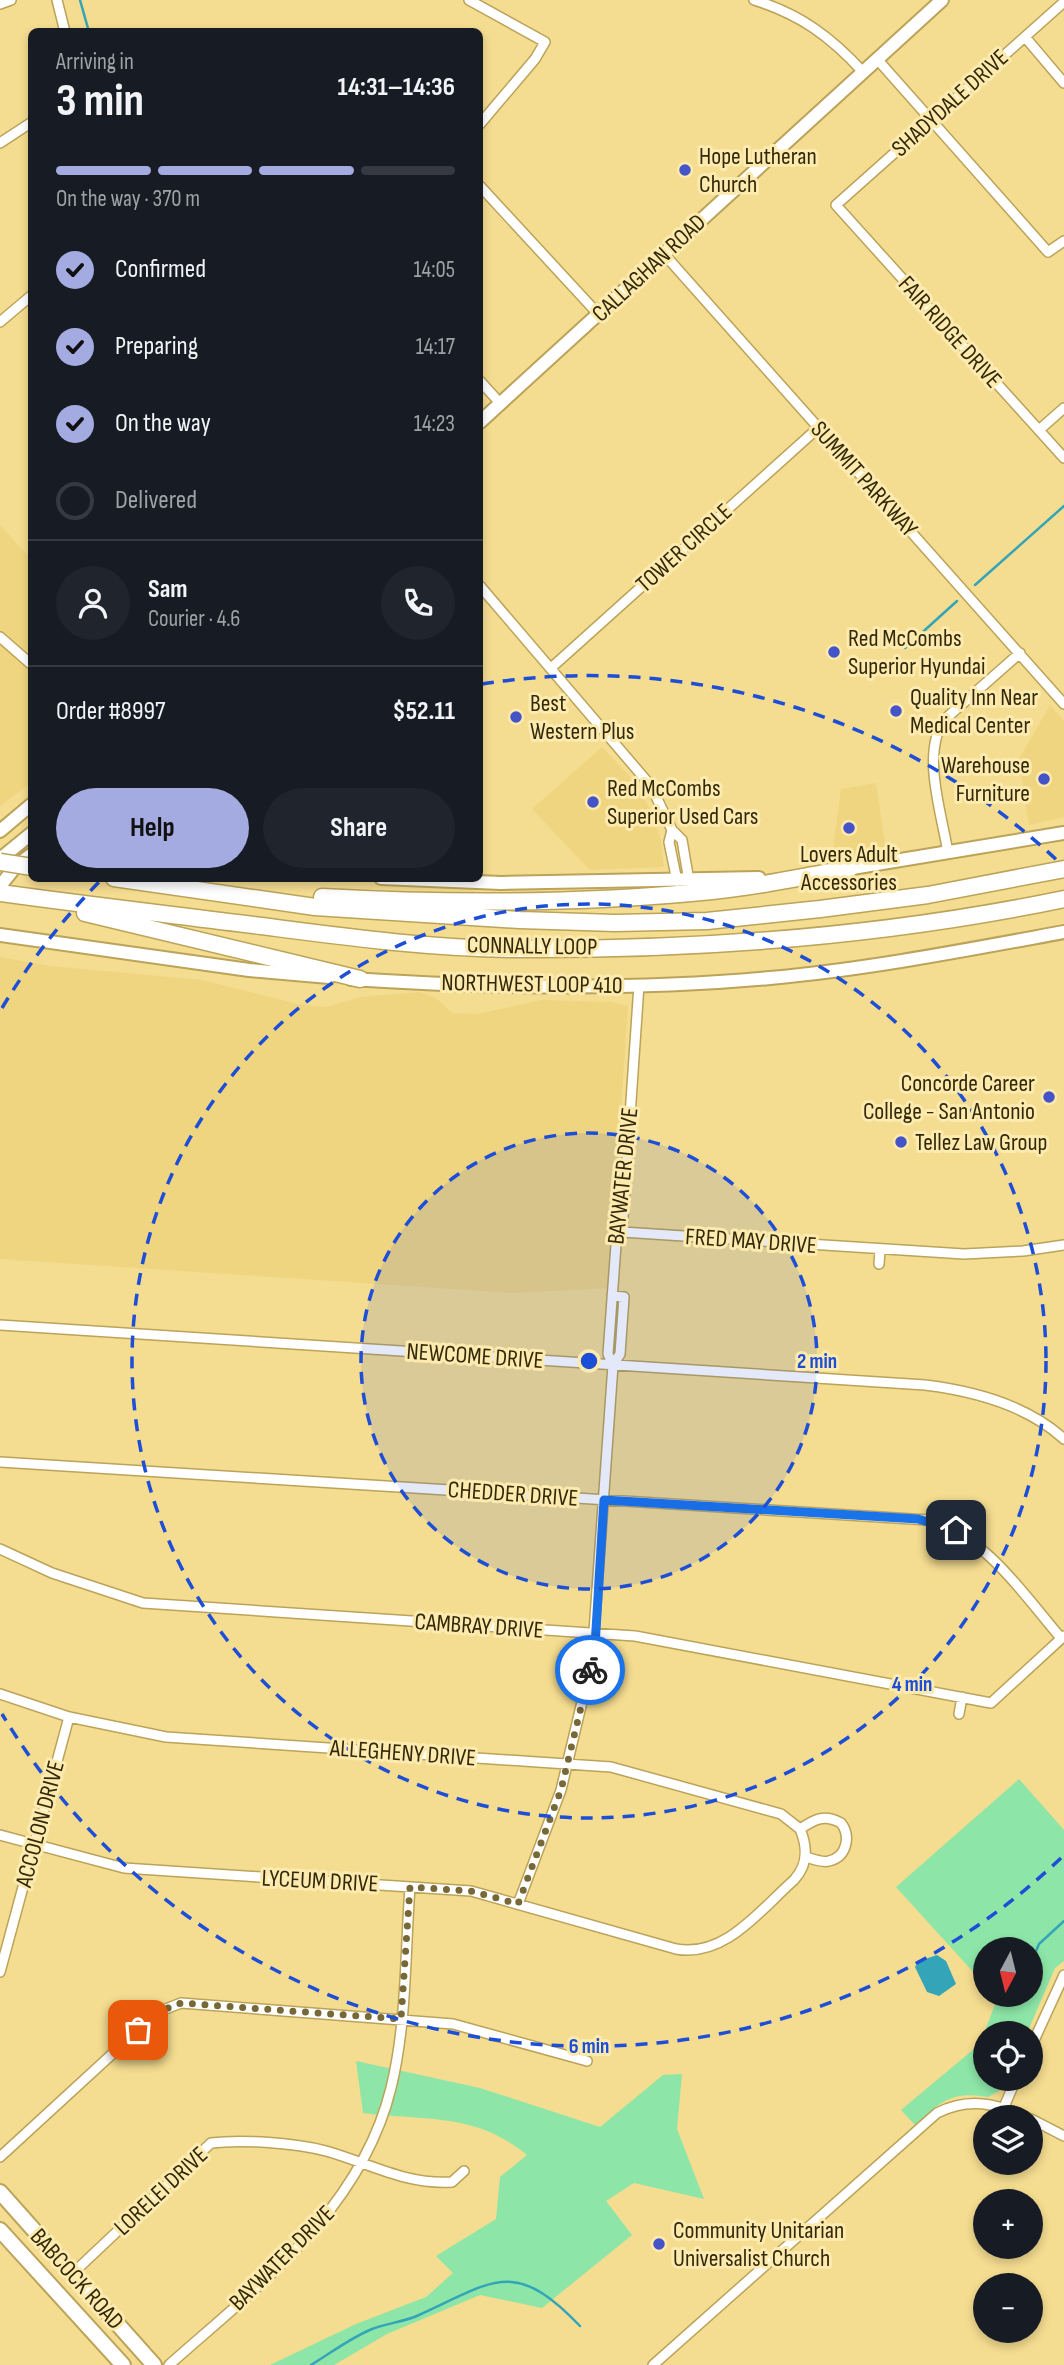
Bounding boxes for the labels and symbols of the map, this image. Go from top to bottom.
street label: SHADYDALE DRIVE [886,43,1014,163]
place label: Hope Lutheran Church [699,142,817,199]
marker: Hope Lutheran Church [677,162,693,178]
street label: CALLAGHAN ROAD [586,208,712,328]
street label: FAIR RIDGE DRIVE [892,270,1008,394]
street label: SUMMIT PARKWAY [805,415,923,543]
street label: TOWER CIRCLE [630,497,738,599]
place label: Red McCombs Superior Hyundai [848,624,985,681]
marker: Red McCombs Superior Hyundai [826,644,842,660]
place label: Quality Inn Near Medical Center [910,683,1038,740]
place label: Best Western Plus [530,689,634,746]
marker: Quality Inn Near Medical Center [888,703,904,719]
marker: Best Western Plus [508,709,524,725]
place label: Warehouse Furniture [941,751,1030,808]
marker: Warehouse Furniture [1036,771,1052,787]
place label: Red McCombs Superior Used Cars [607,774,759,831]
marker: Red McCombs Superior Used Cars [585,794,601,810]
marker: Lovers Adult Accessories [841,820,857,836]
place label: Lovers Adult Accessories [800,840,898,897]
street label: CONNALLY LOOP [467,930,597,962]
street label: NORTHWEST LOOP 410 [441,968,623,1000]
place label: Concorde Career College - San Antonio [863,1069,1035,1126]
marker: Concorde Career College - San Antonio [1041,1089,1057,1105]
street label: BAYWATER DRIVE [601,1106,645,1246]
place label: Tellez Law Group [915,1128,1048,1157]
marker: Tellez Law Group [893,1134,909,1150]
street label: FRED MAY DRIVE [684,1222,818,1260]
street label: NEWCOME DRIVE [405,1337,545,1375]
centre of rings [577,1349,601,1373]
text: 2 min [797,1349,837,1374]
street label: CHEDDER DRIVE [447,1475,579,1513]
pin [926,1500,986,1560]
street label: CAMBRAY DRIVE [414,1607,544,1645]
courier [555,1635,625,1705]
text: 4 min [892,1672,932,1697]
street label: ALLEGHENY DRIVE [328,1733,477,1773]
street label: ACCOLON DRIVE [9,1758,71,1891]
street label: LYCEUM DRIVE [261,1863,379,1899]
north arrow [973,1937,1043,2007]
pin [108,2000,168,2060]
text: 6 min [569,2034,609,2059]
street label: LORELEI DRIVE [108,2140,214,2242]
street label: BAYWATER DRIVE [223,2199,341,2317]
place label: Community Unitarian Universalist Church [673,2216,844,2273]
street label: BABCOCK ROAD [24,2222,130,2336]
marker: Community Unitarian Universalist Church [651,2236,667,2252]

